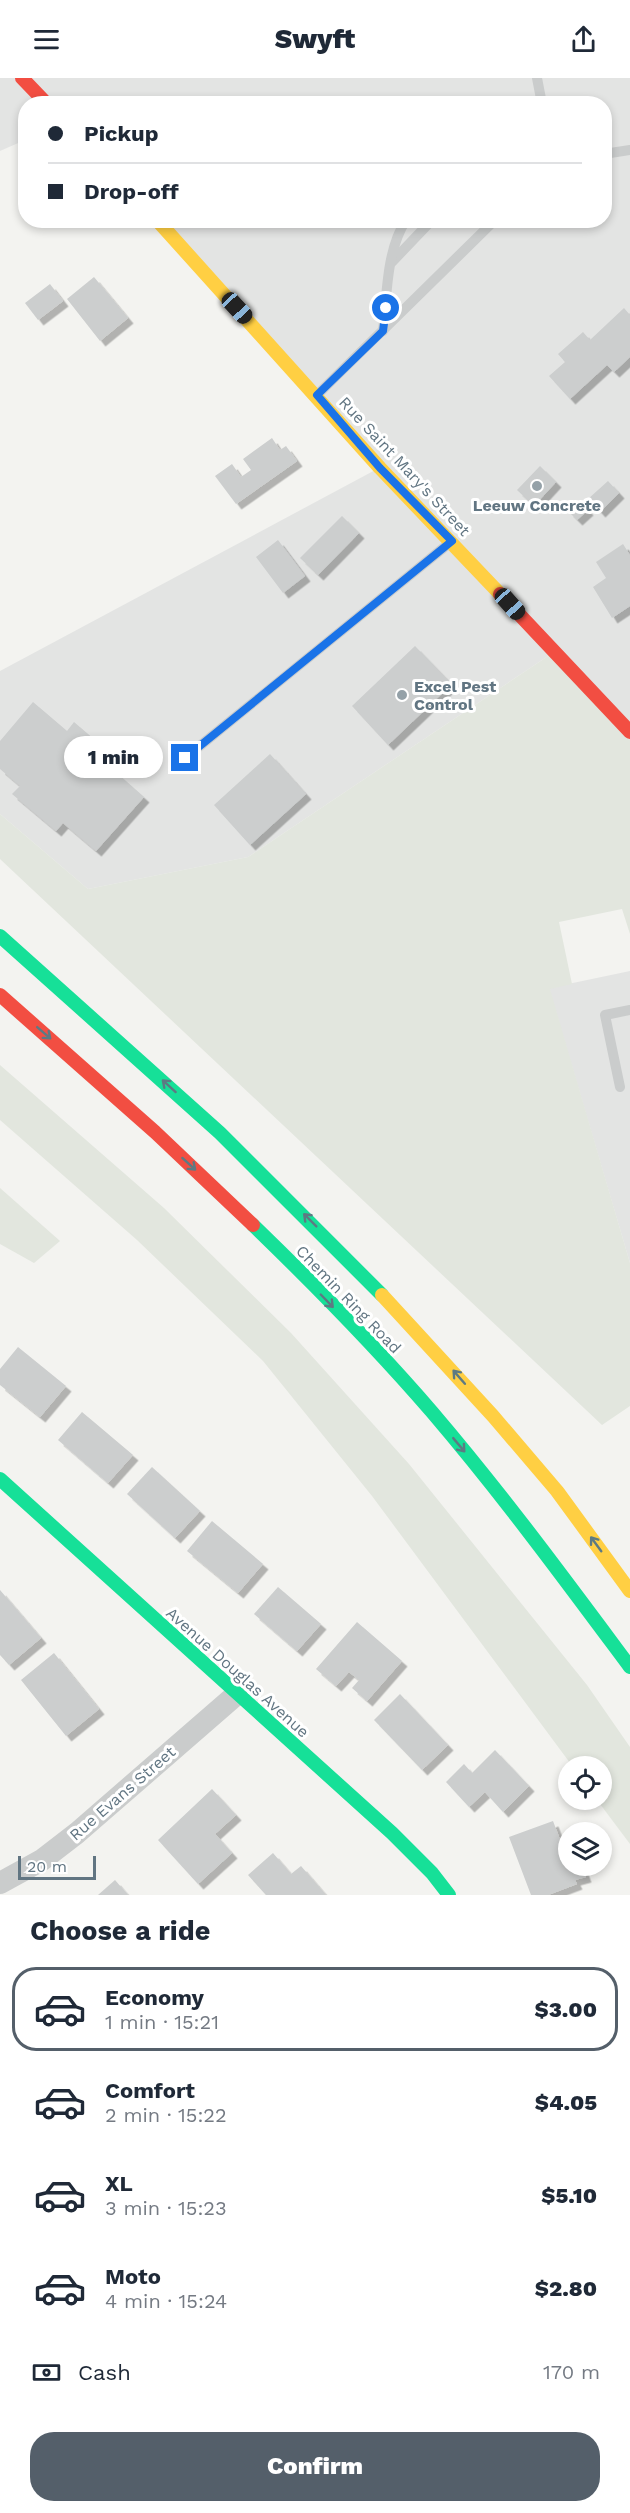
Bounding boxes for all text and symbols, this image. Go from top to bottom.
icon: menu [30,23,63,56]
text: Swyft [275,23,355,55]
icon: share [567,23,600,56]
text: Pickup [84,121,159,146]
text: Drop-off [84,179,179,204]
car [218,289,256,327]
route start [372,294,399,321]
street label: Rue Saint Mary's Street [335,393,474,540]
marker: Leeuw Concrete [530,479,544,493]
place label: Leeuw Concrete [473,496,601,515]
car [491,585,529,623]
place label: Excel Pest Control [414,677,496,714]
marker: Excel Pest Control [395,688,409,702]
callout: 1 min [65,737,164,779]
route end [171,744,198,771]
text: 1 min [88,745,139,769]
one-way arrow [36,1026,51,1040]
one-way arrow [162,1079,177,1093]
one-way arrow [181,1157,196,1171]
one-way arrow [303,1213,317,1228]
street label: Chemin Ring Road [292,1241,405,1357]
one-way arrow [320,1294,335,1309]
one-way arrow [452,1370,466,1385]
one-way arrow [452,1437,465,1453]
one-way arrow [589,1536,602,1552]
street label: Avenue Douglas Avenue [162,1603,313,1741]
street label: Rue Evans Street [66,1742,179,1844]
map controls [558,1756,612,1876]
button: locate [558,1756,612,1810]
button: layers [558,1822,612,1876]
scale bar [18,1853,96,1880]
text: 20 m [27,1857,67,1876]
text: Choose a ride [30,1915,210,1947]
icon: car [33,1982,87,2036]
text: Economy [105,1985,204,2010]
text: $3.00 [535,1997,597,2022]
text: 1 min · 15:21 [105,2010,219,2034]
icon: car [33,2075,87,2129]
text: Comfort [105,2078,195,2103]
text: $4.05 [535,2090,597,2115]
text: 2 min · 15:22 [105,2103,227,2127]
icon: car [33,2168,87,2222]
text: XL [105,2171,133,2196]
text: $5.10 [541,2183,597,2208]
text: 3 min · 15:23 [105,2196,227,2220]
icon: car [33,2261,87,2315]
text: Moto [105,2264,161,2289]
text: $2.80 [535,2276,597,2301]
text: 4 min · 15:24 [105,2289,227,2313]
icon: cash [30,2356,63,2389]
text: Cash [78,2360,131,2385]
text: 170 m [543,2360,600,2384]
button: Confirm [30,2432,600,2501]

